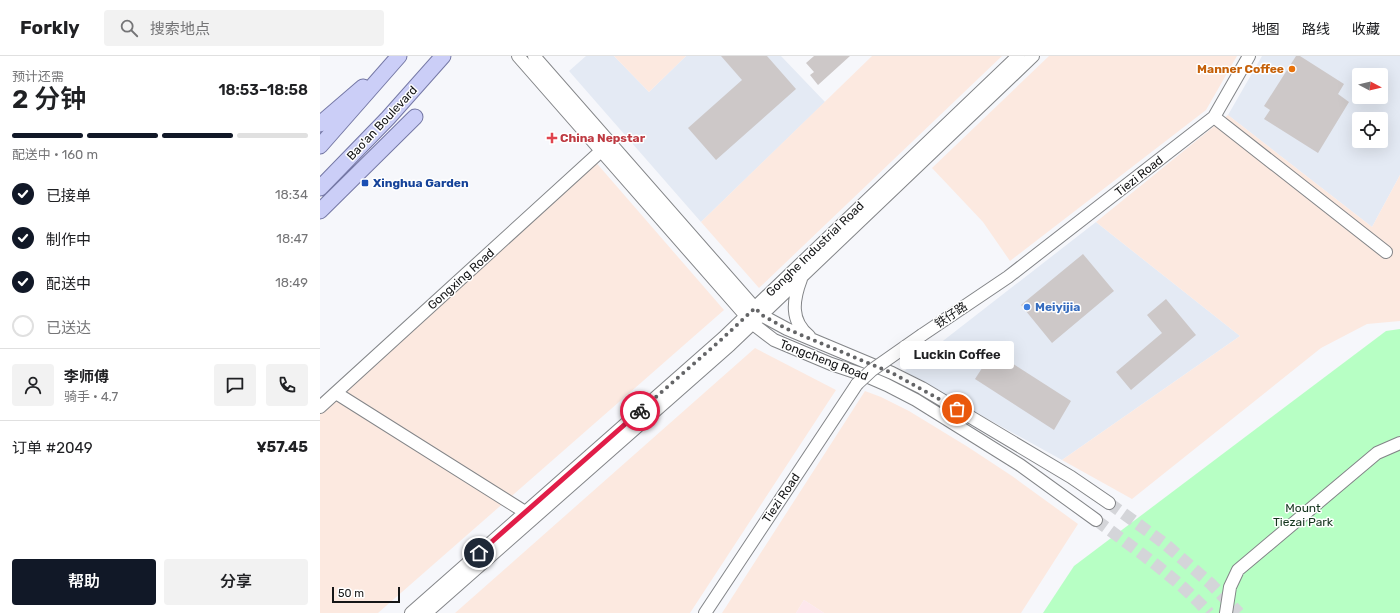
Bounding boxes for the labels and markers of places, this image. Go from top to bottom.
place label: Manner Coffee [1197,62,1284,76]
marker: Manner Coffee [1287,64,1297,74]
place label: China Nepstar [560,131,646,145]
marker: China Nepstar [547,133,557,143]
place label: Xinghua Garden [373,176,469,190]
marker: Xinghua Garden [360,178,370,188]
place label: Meiyijia [1035,300,1080,314]
marker: Meiyijia [1022,302,1032,312]
callout: Luckin Coffee [900,341,1014,369]
pin [940,392,974,426]
pin [462,536,496,570]

